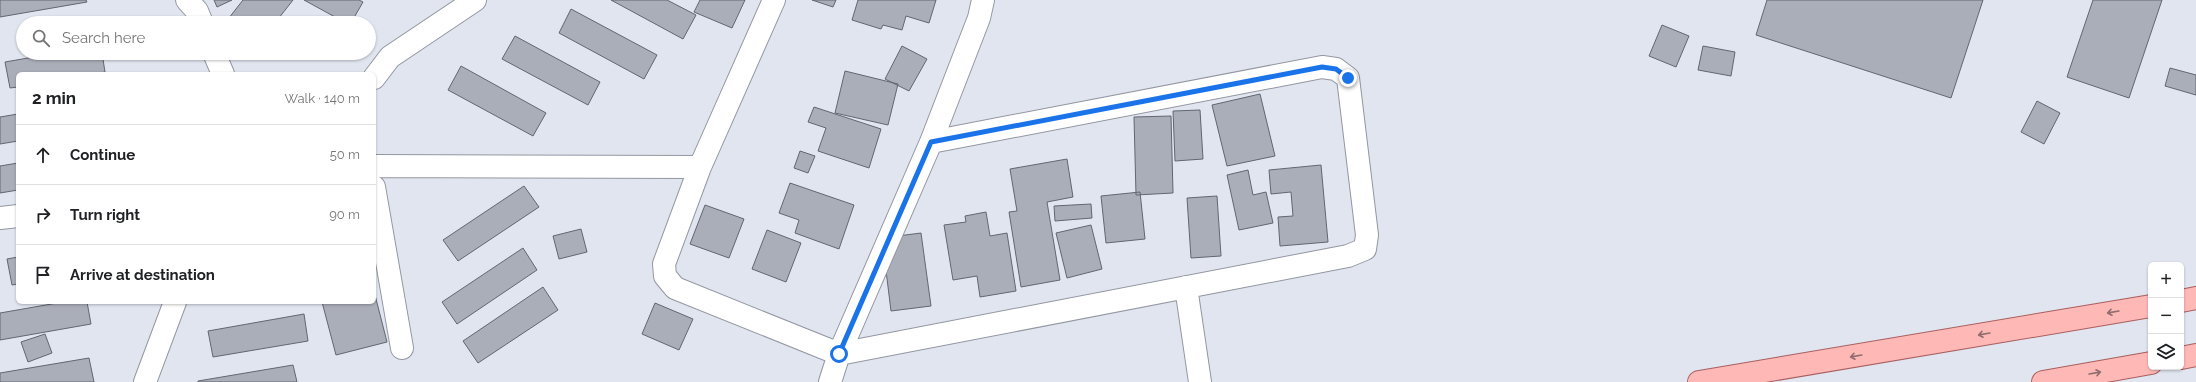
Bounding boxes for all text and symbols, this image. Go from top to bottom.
search box [16,16,376,60]
icon: search [30,27,52,49]
text: Search here [62,29,145,47]
route end [1339,69,1357,87]
text: 2 min [32,88,76,108]
text: Walk · 140 m [285,91,360,106]
icon: ahead [32,144,54,166]
text: Continue [70,146,135,164]
text: 50 m [330,147,360,162]
icon: right [32,204,54,226]
text: Turn right [70,206,140,224]
text: 90 m [329,207,360,222]
map controls [2148,262,2184,370]
button: + [2148,262,2184,298]
icon: arrive [32,264,54,286]
text: Arrive at destination [70,266,215,284]
button: − [2148,298,2184,334]
one-way arrow [2106,308,2119,316]
one-way arrow [1978,330,1991,338]
button: layers [2148,334,2184,370]
route start [830,345,848,363]
one-way arrow [1850,352,1863,360]
one-way arrow [2089,369,2102,377]

